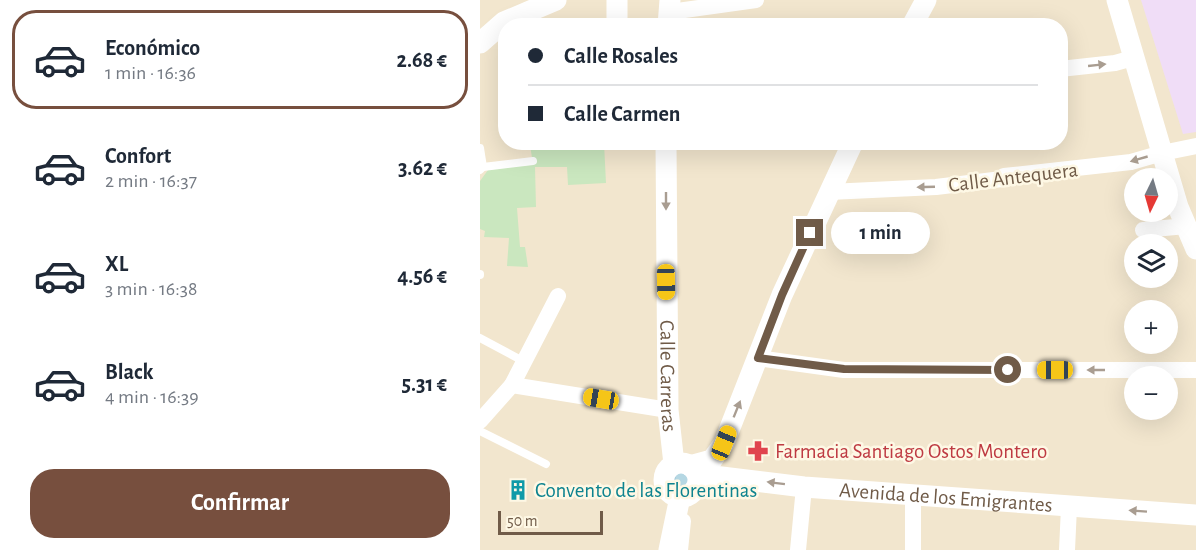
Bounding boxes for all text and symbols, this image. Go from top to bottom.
icon: car [33,33,87,87]
text: Económico [105,37,200,59]
text: Calle Rosales [564,45,678,67]
text: 2.68 € [397,49,447,71]
one-way arrow [1088,60,1107,70]
text: 1 min · 16:36 [105,63,196,83]
text: Calle Carmen [564,103,681,125]
icon: car [33,141,87,195]
text: Confort [105,145,171,167]
one-way arrow [1130,155,1148,164]
text: 3.62 € [398,157,447,179]
street label: Calle Antequera [947,159,1079,196]
north arrow [1124,168,1178,222]
map controls [1124,168,1178,420]
text: 2 min · 16:37 [105,171,197,191]
one-way arrow [917,183,936,192]
one-way arrow [661,191,671,210]
callout: 1 min [831,212,930,254]
route end [796,219,823,246]
text: 1 min [859,223,902,243]
button: layers [1124,234,1178,288]
icon: car [33,249,87,303]
text: XL [105,253,128,275]
car [657,264,675,300]
text: 4.56 € [397,265,447,287]
text: 3 min · 16:38 [105,279,197,299]
button: + [1124,300,1178,354]
street label: Calle Carreras [656,320,680,433]
route start [994,356,1021,383]
icon: car [33,357,87,411]
text: Black [105,361,153,383]
car [1037,361,1073,379]
one-way arrow [1086,365,1105,375]
button: − [1124,366,1178,420]
text: 5.31 € [401,373,447,395]
text: 4 min · 16:39 [105,387,199,407]
car [582,387,620,411]
one-way arrow [732,400,742,418]
car [709,423,739,463]
pharmacy icon: Farmacia Santiago Ostos Montero [746,439,770,463]
place label: Farmacia Santiago Ostos Montero [775,441,1047,462]
button: Confirmar [30,469,450,538]
building icon: Convento de las Florentinas [506,478,530,502]
one-way arrow [766,479,785,488]
place label: Convento de las Florentinas [535,480,757,501]
street label: Avenida de los Emigrantes [838,480,1053,516]
one-way arrow [1128,506,1147,516]
scale bar [498,508,603,536]
text: 50 m [507,513,538,529]

